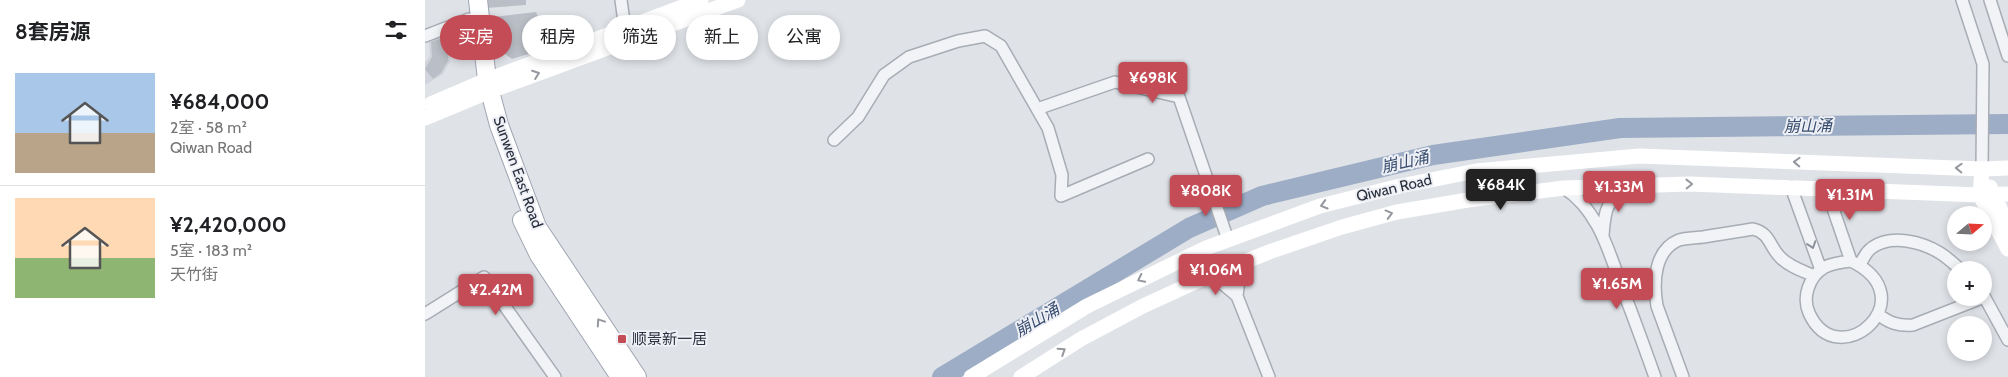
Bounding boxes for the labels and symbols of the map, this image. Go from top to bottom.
pin: ¥698K [1118,62,1188,104]
one-way arrow [531,70,540,80]
street label: Sunwen East Road [489,114,547,230]
water label: 崩山涌 [1784,116,1834,136]
water label: 崩山涌 [1379,147,1432,177]
one-way arrow [1793,157,1800,167]
one-way arrow [1955,163,1963,174]
pin: ¥684K [1466,168,1536,211]
pin: ¥1.33M [1578,170,1660,213]
street label: Qiwan Road [1354,171,1434,205]
pin: ¥808K [1171,174,1241,217]
pin: ¥1.31M [1809,178,1891,221]
one-way arrow [1686,179,1694,189]
one-way arrow [1320,199,1328,210]
north arrow [1947,206,1993,251]
one-way arrow [1384,210,1392,220]
one-way arrow [1806,240,1816,249]
pin: ¥1.06M [1175,254,1257,296]
pin: ¥1.65M [1576,268,1658,310]
one-way arrow [1137,273,1146,283]
pin: ¥2.42M [455,274,537,316]
water label: 崩山涌 [1012,298,1064,341]
one-way arrow [597,318,606,328]
place label: 顺景新一居 [632,330,707,348]
marker: 顺景新一居 [616,333,628,345]
one-way arrow [1057,347,1066,357]

